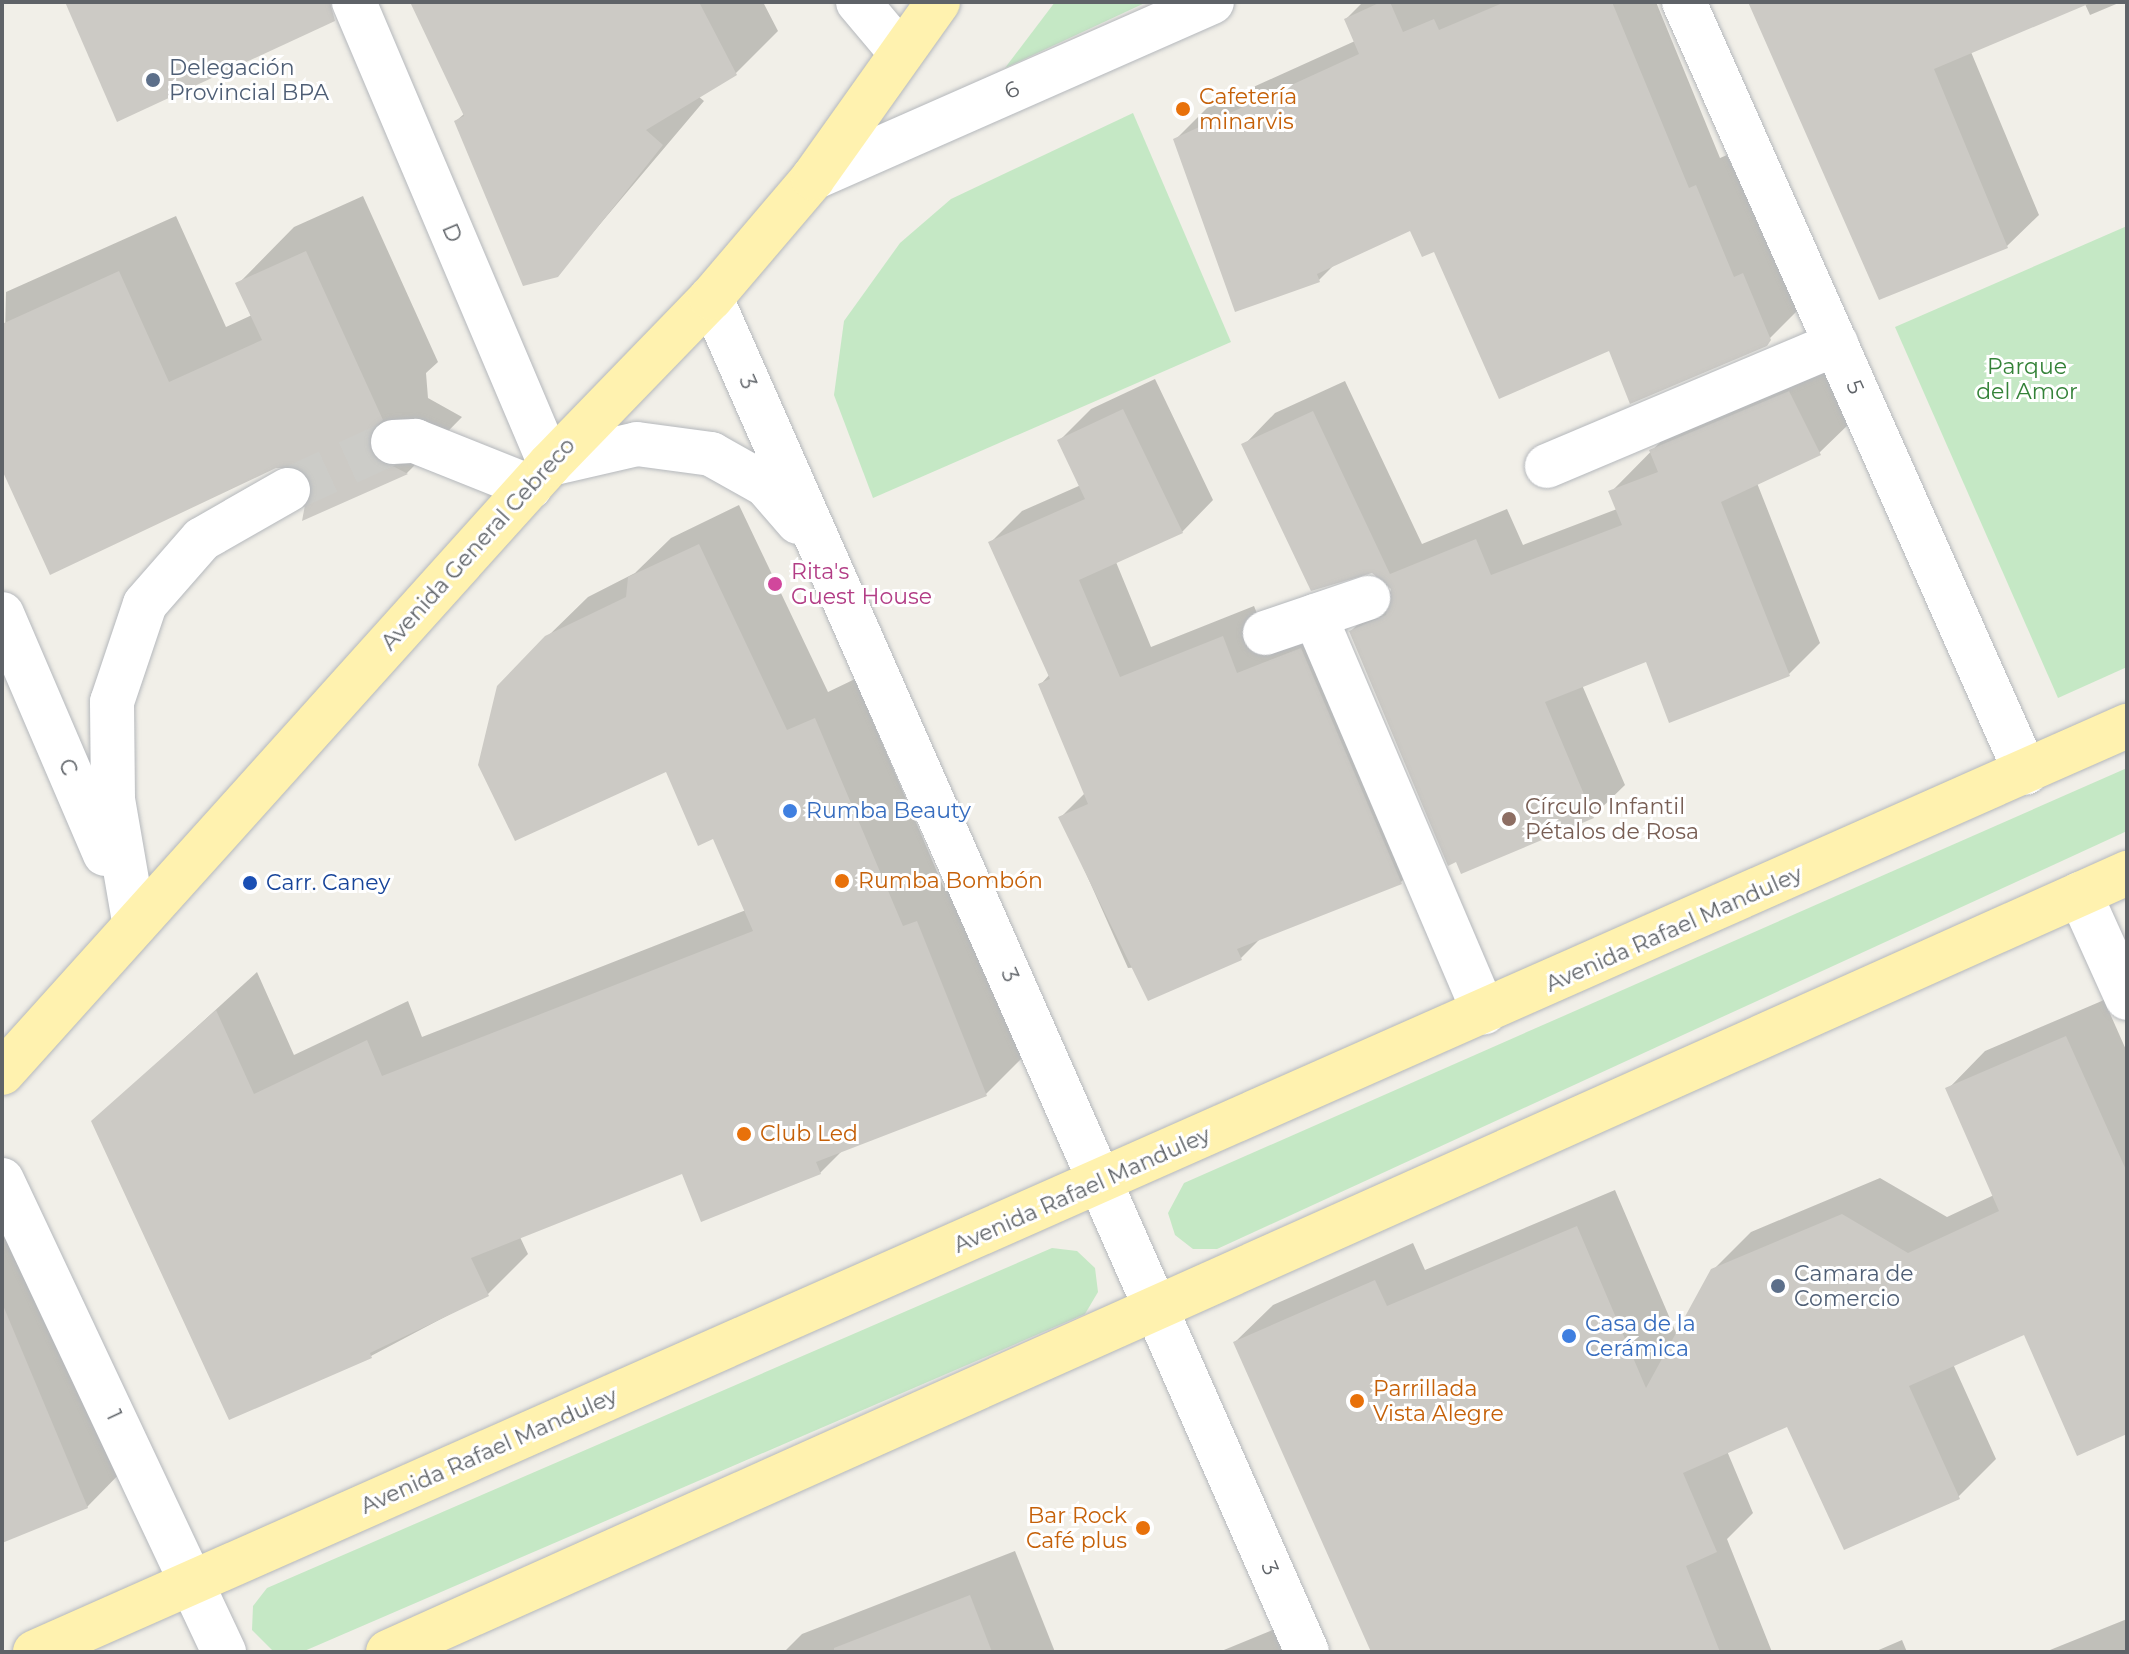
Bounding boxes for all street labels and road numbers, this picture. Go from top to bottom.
street label: 6 [1001,75,1023,105]
street label: D [436,219,468,247]
street label: 3 [733,371,763,393]
street label: 5 [1840,376,1870,398]
street label: Avenida General Cebreco [376,432,580,656]
street label: C [53,755,83,779]
street label: Avenida Rafael Manduley [1542,860,1806,998]
street label: 3 [995,964,1025,986]
street label: Avenida Rafael Manduley [950,1121,1214,1259]
street label: Avenida Rafael Manduley [357,1382,621,1520]
street label: 1 [100,1406,128,1424]
street label: 3 [1255,1557,1285,1579]

